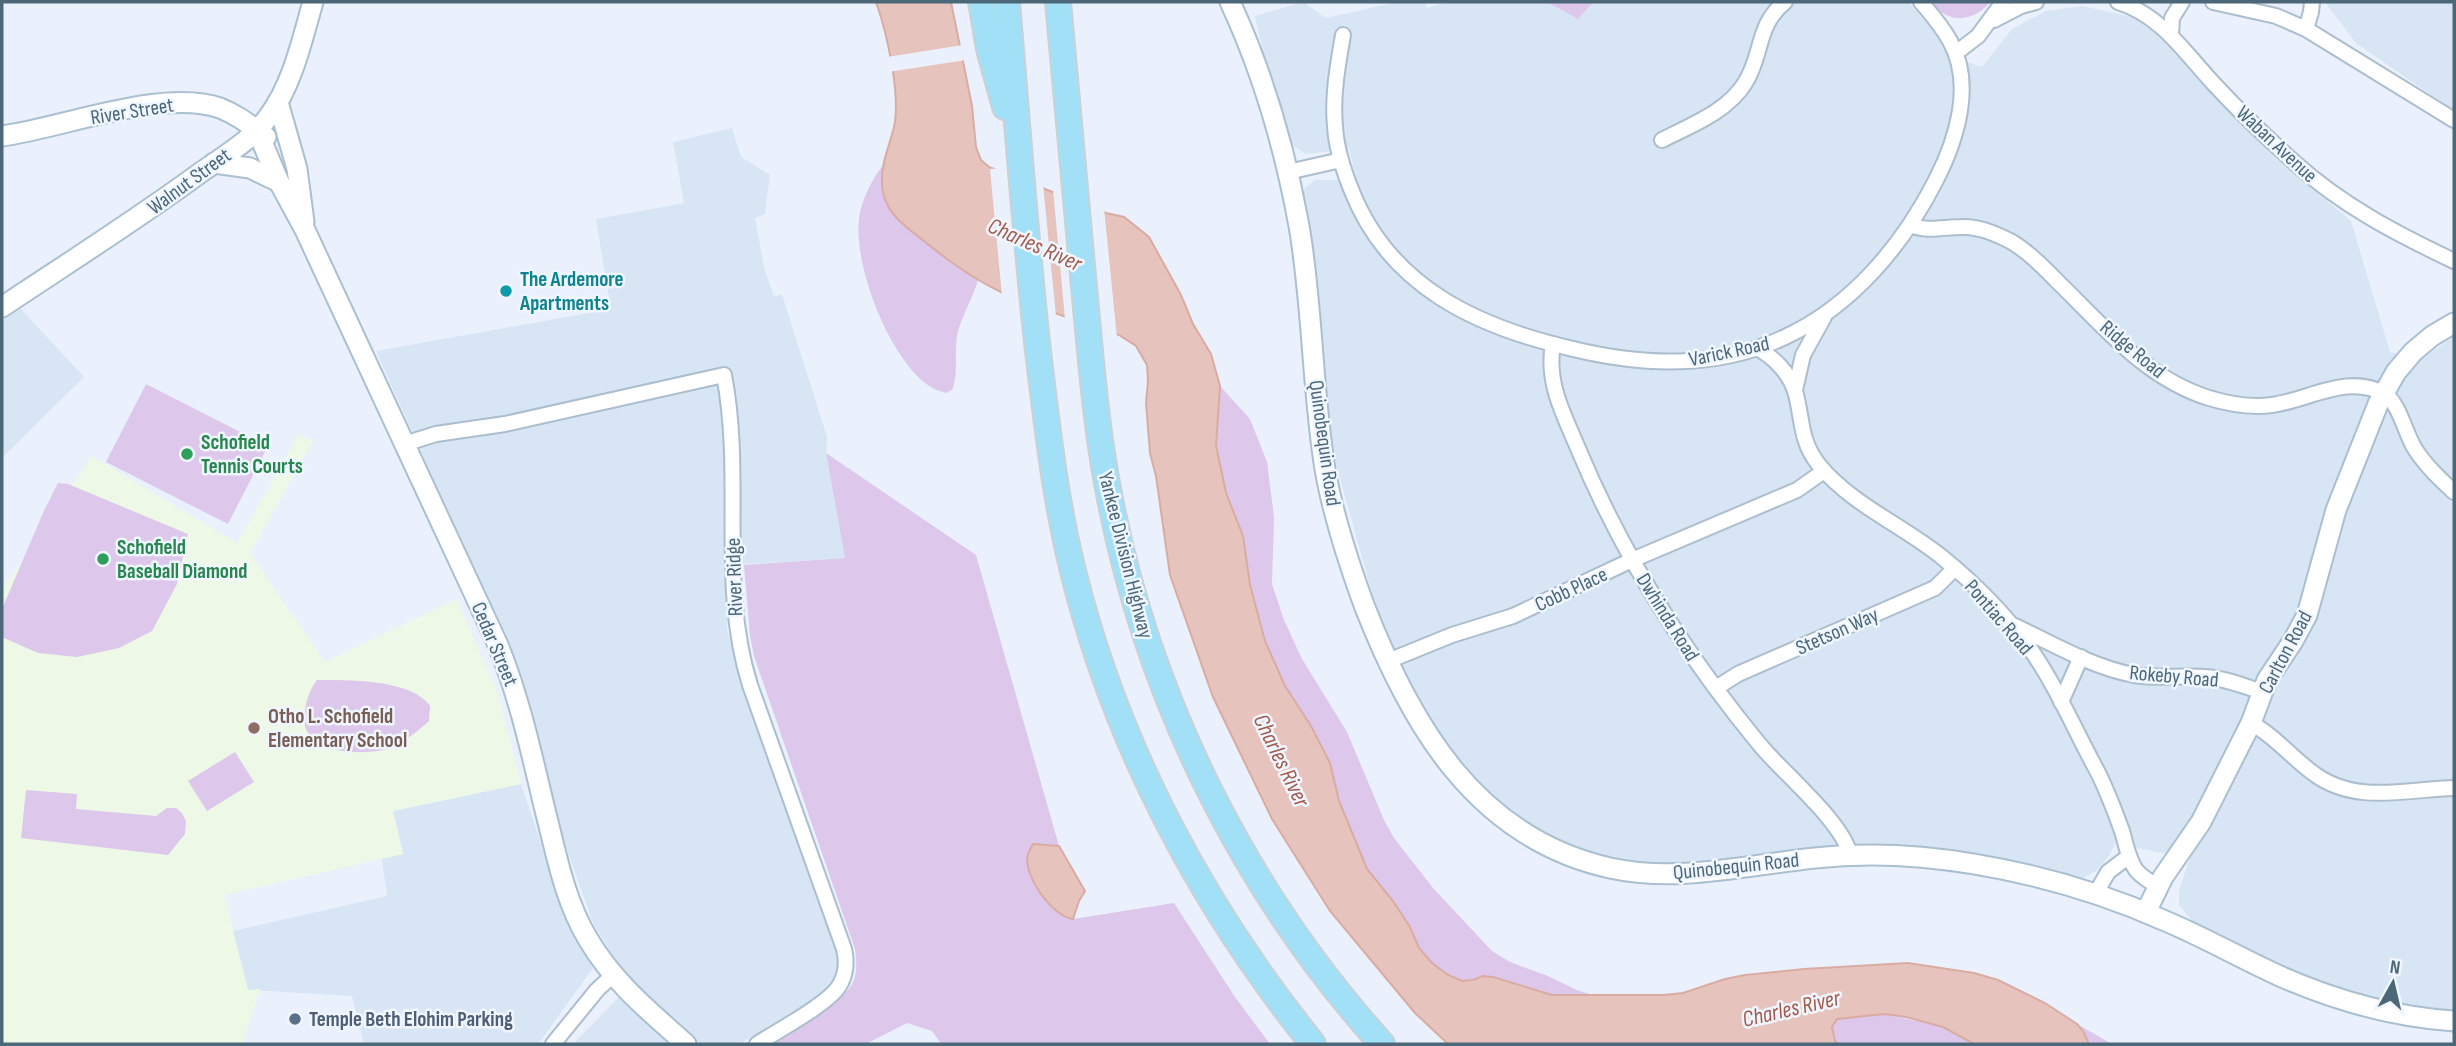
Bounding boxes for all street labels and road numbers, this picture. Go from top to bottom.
street label: River Street [89,93,175,130]
street label: Waban Avenue [2231,101,2322,188]
street label: Walnut Street [143,143,236,220]
street label: Ridge Road [2095,315,2170,384]
street label: Varick Road [1687,331,1772,372]
street label: Quinobequin Road [1303,379,1346,508]
street label: Yankee Division Highway [1093,469,1158,641]
street label: River Ridge [721,537,748,617]
street label: Cobb Place [1531,562,1611,617]
street label: Dwhinda Road [1631,569,1704,666]
street label: Pontiac Road [1959,574,2038,660]
street label: Cedar Street [466,598,523,690]
street label: Stetson Way [1792,602,1882,661]
street label: Carlton Road [2253,607,2318,698]
street label: Rokeby Road [2128,660,2220,693]
street label: Quinobequin Road [1672,847,1800,886]

